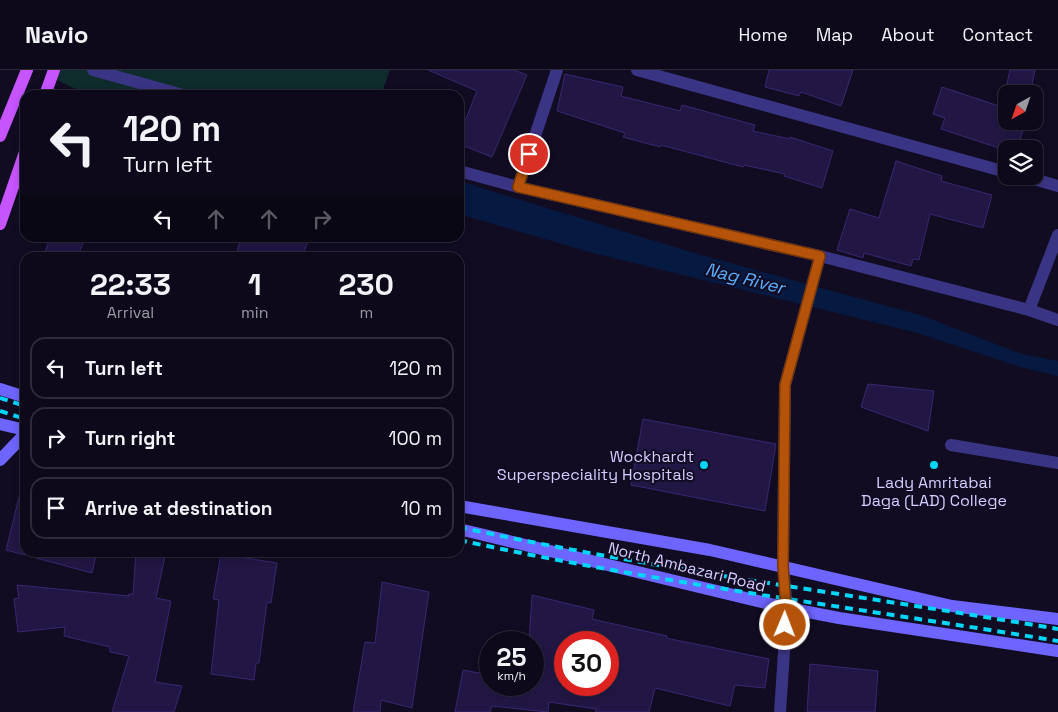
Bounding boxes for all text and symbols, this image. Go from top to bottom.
text: Navio [25,19,89,50]
text: Home [739,23,788,46]
text: Map [816,23,853,46]
text: About [881,23,935,46]
text: Contact [963,23,1033,46]
north arrow [998,85,1042,130]
map controls [998,85,1043,185]
text: 120 m [123,107,221,151]
icon: left [40,110,105,175]
pin [508,133,550,175]
icon: arrive [515,140,543,168]
button: layers [998,140,1043,185]
text: Turn left [123,150,213,178]
icon: left [149,205,177,233]
icon: ahead [202,205,230,233]
icon: ahead [255,205,283,233]
icon: right [308,205,336,233]
water label: Nag River [703,257,789,299]
text: 22:33 [90,265,171,304]
text: 1 [248,265,262,304]
text: 230 [339,265,394,304]
text: Arrival [107,302,154,323]
text: min [241,302,269,323]
text: m [359,302,373,323]
icon: left [42,354,70,382]
text: Turn left [85,356,163,381]
text: 120 m [389,356,442,381]
icon: right [42,424,70,452]
text: Turn right [85,426,175,451]
text: 100 m [388,426,442,451]
place label: Wockhardt Superspeciality Hospitals [497,446,694,485]
marker: Wockhardt Superspeciality Hospitals [698,459,710,471]
marker: Lady Amritabai Daga (LAD) College [928,459,940,471]
place label: Lady Amritabai Daga (LAD) College [861,472,1007,511]
icon: arrive [42,494,70,522]
text: Arrive at destination [85,496,273,521]
text: 10 m [401,496,442,521]
street label: North Ambazari Road [606,537,768,597]
position arrow [758,598,810,650]
speed limit sign: 30 [554,631,619,696]
text: 25 [497,641,526,673]
text: km/h [497,668,526,684]

